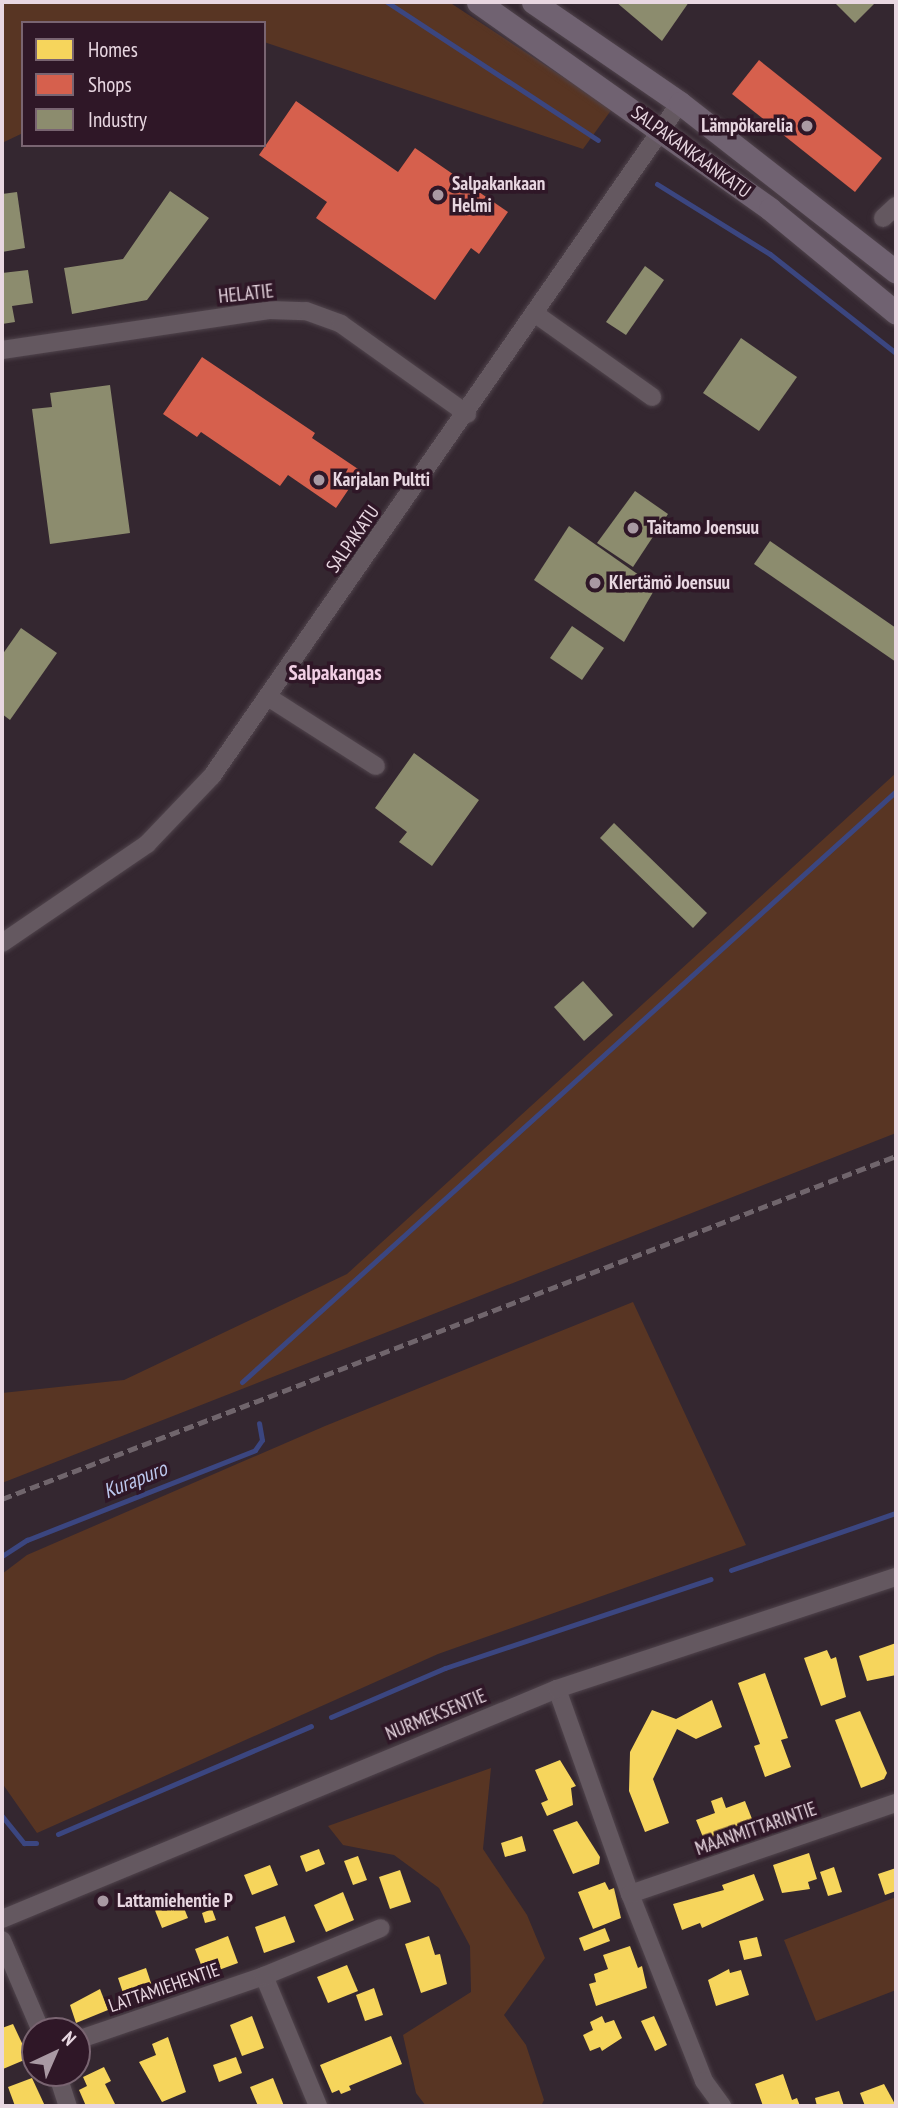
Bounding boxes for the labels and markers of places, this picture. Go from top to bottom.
place label: Lämpökarelia [701,115,793,137]
marker: Lämpökarelia [799,118,815,134]
place label: Salpakankaan Helmi [452,173,545,217]
marker: Salpakankaan Helmi [430,187,446,203]
place label: Karjalan Pultti [333,469,430,491]
marker: Karjalan Pultti [311,472,327,488]
place label: Taitamo Joensuu [647,517,759,539]
marker: Taitamo Joensuu [625,520,641,536]
place label: KIertämö Joensuu [609,572,730,594]
marker: KIertämö Joensuu [587,575,603,591]
place label: Lattamiehentie P [117,1890,233,1912]
marker: Lattamiehentie P [95,1893,111,1909]

